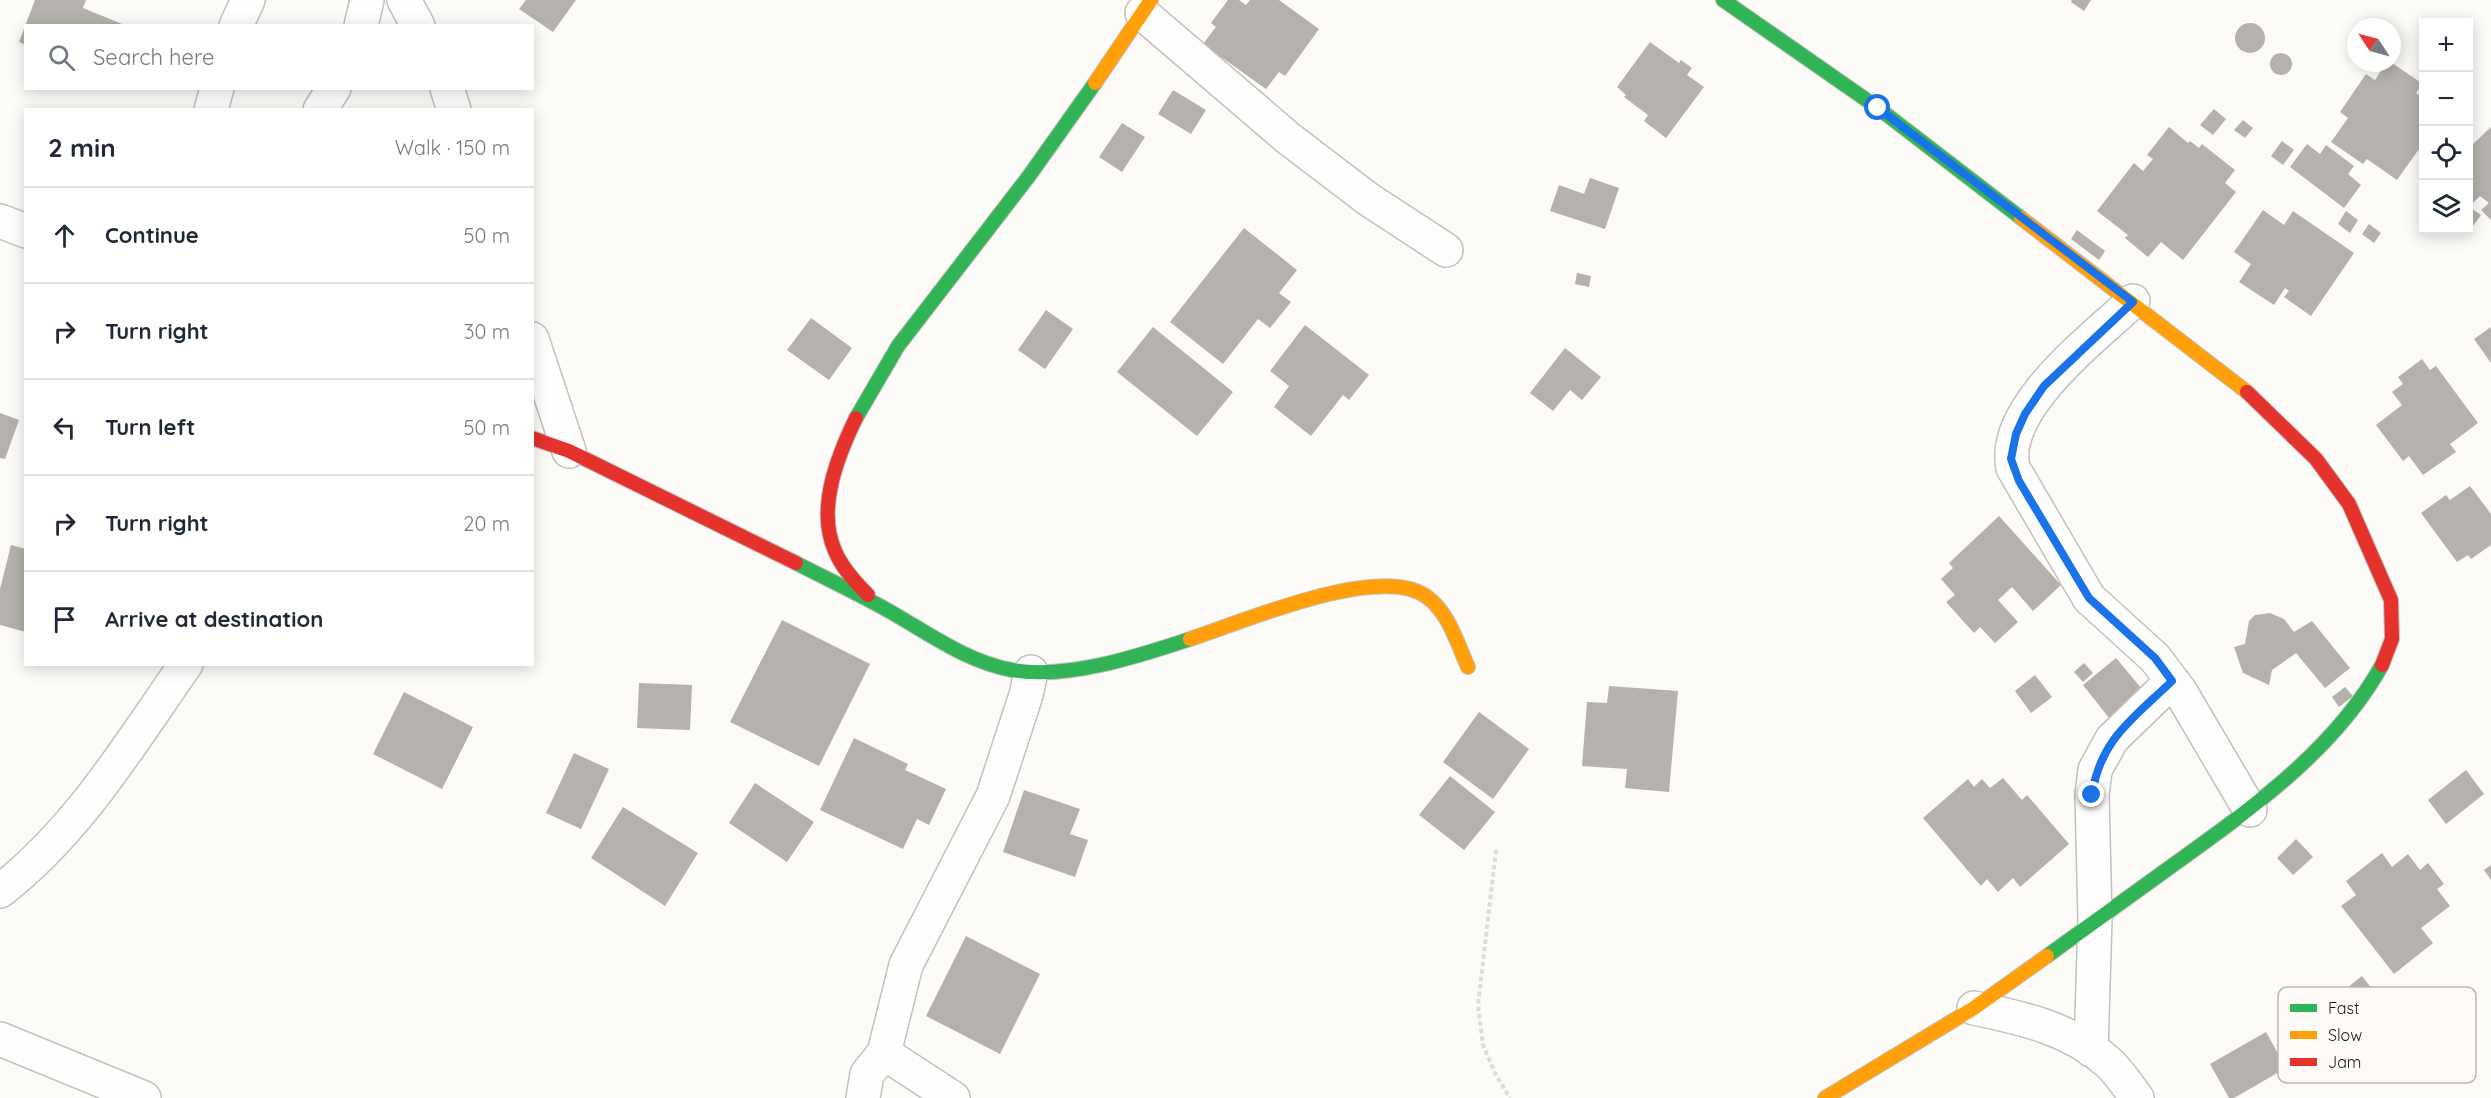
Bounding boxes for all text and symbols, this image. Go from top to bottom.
north arrow [2347,18,2401,72]
map controls [2419,18,2473,234]
button: + [2419,18,2473,72]
search box [24,24,534,90]
icon: search [45,41,78,74]
text: Search here [93,43,214,71]
button: − [2419,72,2473,126]
route start [1864,94,1890,120]
button: locate [2419,126,2473,180]
text: 2 min [48,131,116,164]
text: Walk · 150 m [395,135,510,160]
button: layers [2419,180,2473,234]
icon: ahead [48,219,81,252]
text: Continue [105,221,199,249]
text: 50 m [464,223,510,248]
icon: right [48,315,81,348]
text: Turn right [105,317,209,345]
text: 30 m [464,319,510,344]
icon: left [48,411,81,444]
text: Turn left [105,413,195,441]
text: 50 m [464,415,510,440]
icon: right [48,507,81,540]
text: Turn right [105,509,209,537]
text: 20 m [463,511,510,536]
icon: arrive [48,603,81,636]
text: Arrive at destination [105,605,323,633]
route end [2078,781,2104,807]
legend [2278,987,2476,1083]
text: Fast [2328,998,2359,1018]
text: Slow [2328,1025,2362,1045]
text: Jam [2328,1052,2361,1072]

